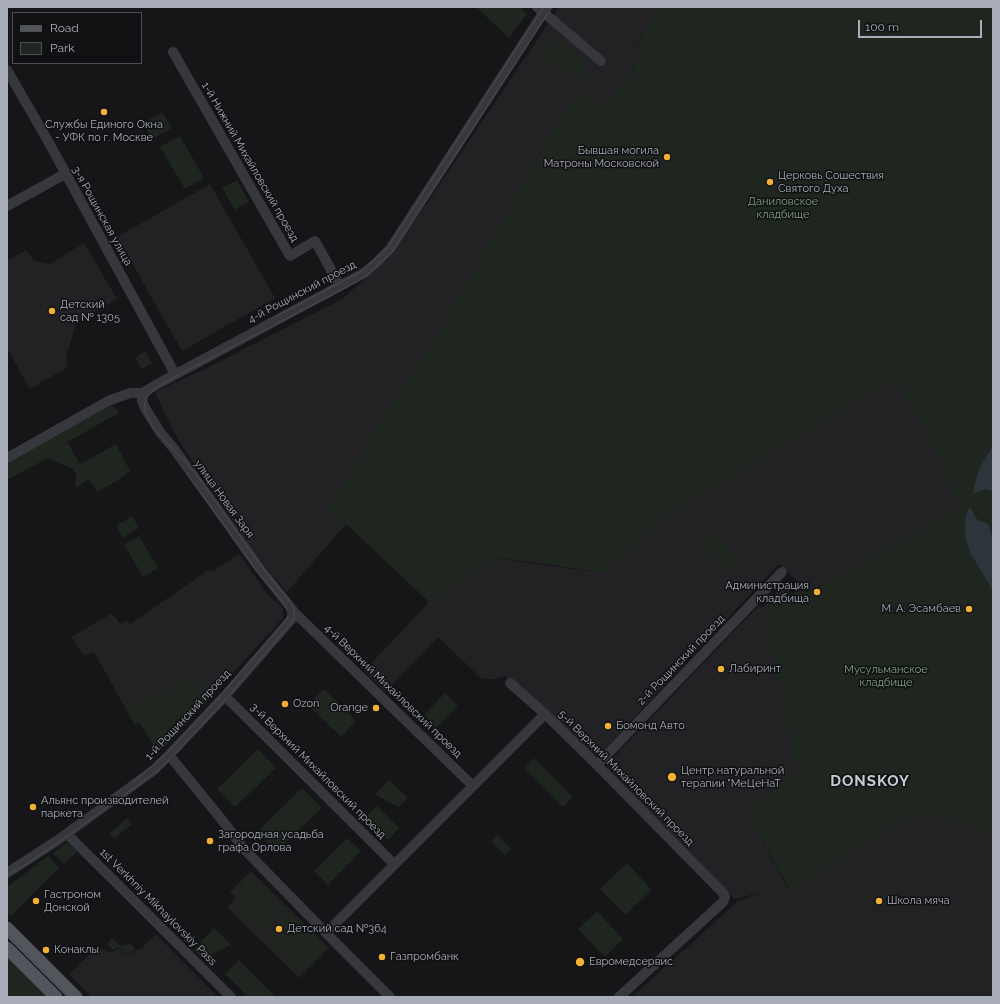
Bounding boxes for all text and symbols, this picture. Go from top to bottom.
legend [12,12,142,64]
scale bar [860,12,984,38]
text: 100 m [865,20,899,34]
text: Road [50,21,79,35]
text: Park [50,41,75,55]
street label: 1-й Нижний Михайловский проезд [199,80,301,244]
marker: Службы Единого Окна - УФК по г. Москве [99,107,109,117]
place label: Службы Единого Окна - УФК по г. Москве [45,118,163,144]
place label: Бывшая могила Матроны Московской [544,144,659,170]
marker: Бывшая могила Матроны Московской [662,152,672,162]
street label: 3-я Рощинская улица [69,164,135,268]
place label: Церковь Сошествия Святого Духа [778,169,884,195]
marker: Церковь Сошествия Святого Духа [765,177,775,187]
park label: Даниловское кладбище [748,195,818,221]
street label: 4-й Рощинский проезд [246,258,358,326]
place label: Детский сад № 1305 [60,298,120,324]
marker: Детский сад № 1305 [47,306,57,316]
street label: улица Новая Заря [191,457,257,541]
place label: Администрация кладбища [725,579,809,605]
marker: Администрация кладбища [812,587,822,597]
place label: М. А. Эсамбаев [882,602,961,616]
marker: М. А. Эсамбаев [964,604,974,614]
street label: 2-й Рощинский проезд [635,612,727,708]
street label: 4-й Верхний Михайловский проезд [321,622,465,760]
place label: Лабиринт [729,662,781,676]
park label: Мусульманское кладбище [844,663,928,689]
marker: Лабиринт [716,664,726,674]
street label: 1-й Рощинский проезд [143,667,233,763]
place label: Ozon [293,697,320,711]
marker: Ozon [280,699,290,709]
street label: 3-й Верхний Михайловский проезд [247,700,389,842]
place label: Orange [330,701,368,715]
marker: Orange [371,703,381,713]
street label: 5-й Верхний Михайловский проезд [555,707,697,849]
place label: Бомонд Авто [616,719,685,733]
marker: Бомонд Авто [603,721,613,731]
place label: Центр натуральной терапии "МеЦеНаТ [681,764,784,790]
marker: Центр натуральной терапии "МеЦеНаТ [666,771,678,783]
district label: DONSKOY [830,772,910,790]
place label: Альянс производителей паркета [41,794,168,820]
marker: Альянс производителей паркета [28,802,38,812]
place label: Загородная усадьба графа Орлова [218,828,324,854]
marker: Загородная усадьба графа Орлова [205,836,215,846]
street label: 1st Verkhniy Mikhaylovskiy Pass [97,846,219,968]
place label: Гастроном Донской [44,888,101,914]
place label: Школа мяча [887,894,950,908]
marker: Гастроном Донской [31,896,41,906]
marker: Школа мяча [874,896,884,906]
place label: Детский сад №364 [287,922,387,936]
marker: Детский сад №364 [274,924,284,934]
place label: Конаклы [54,943,99,957]
marker: Конаклы [41,945,51,955]
place label: Газпромбанк [390,950,459,964]
marker: Газпромбанк [377,952,387,962]
place label: Евромедсервис [589,955,673,969]
marker: Евромедсервис [574,956,586,968]

